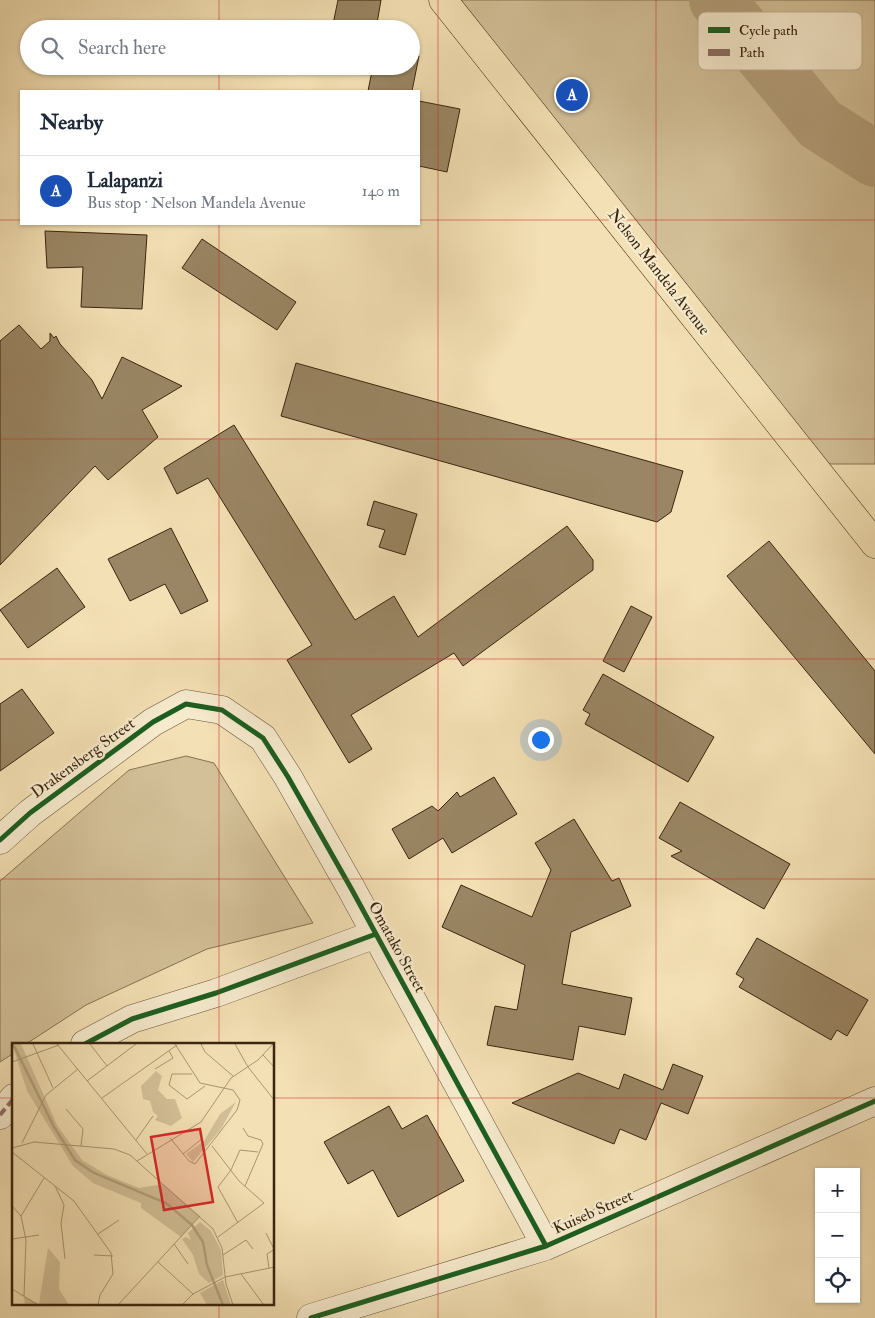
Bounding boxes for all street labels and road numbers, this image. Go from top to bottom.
street label: Nelson Mandela Avenue [604,205,715,339]
street label: Drakensberg Street [27,714,139,802]
street label: Omatako Street [364,898,430,996]
street label: Kuiseb Street [550,1185,636,1239]

